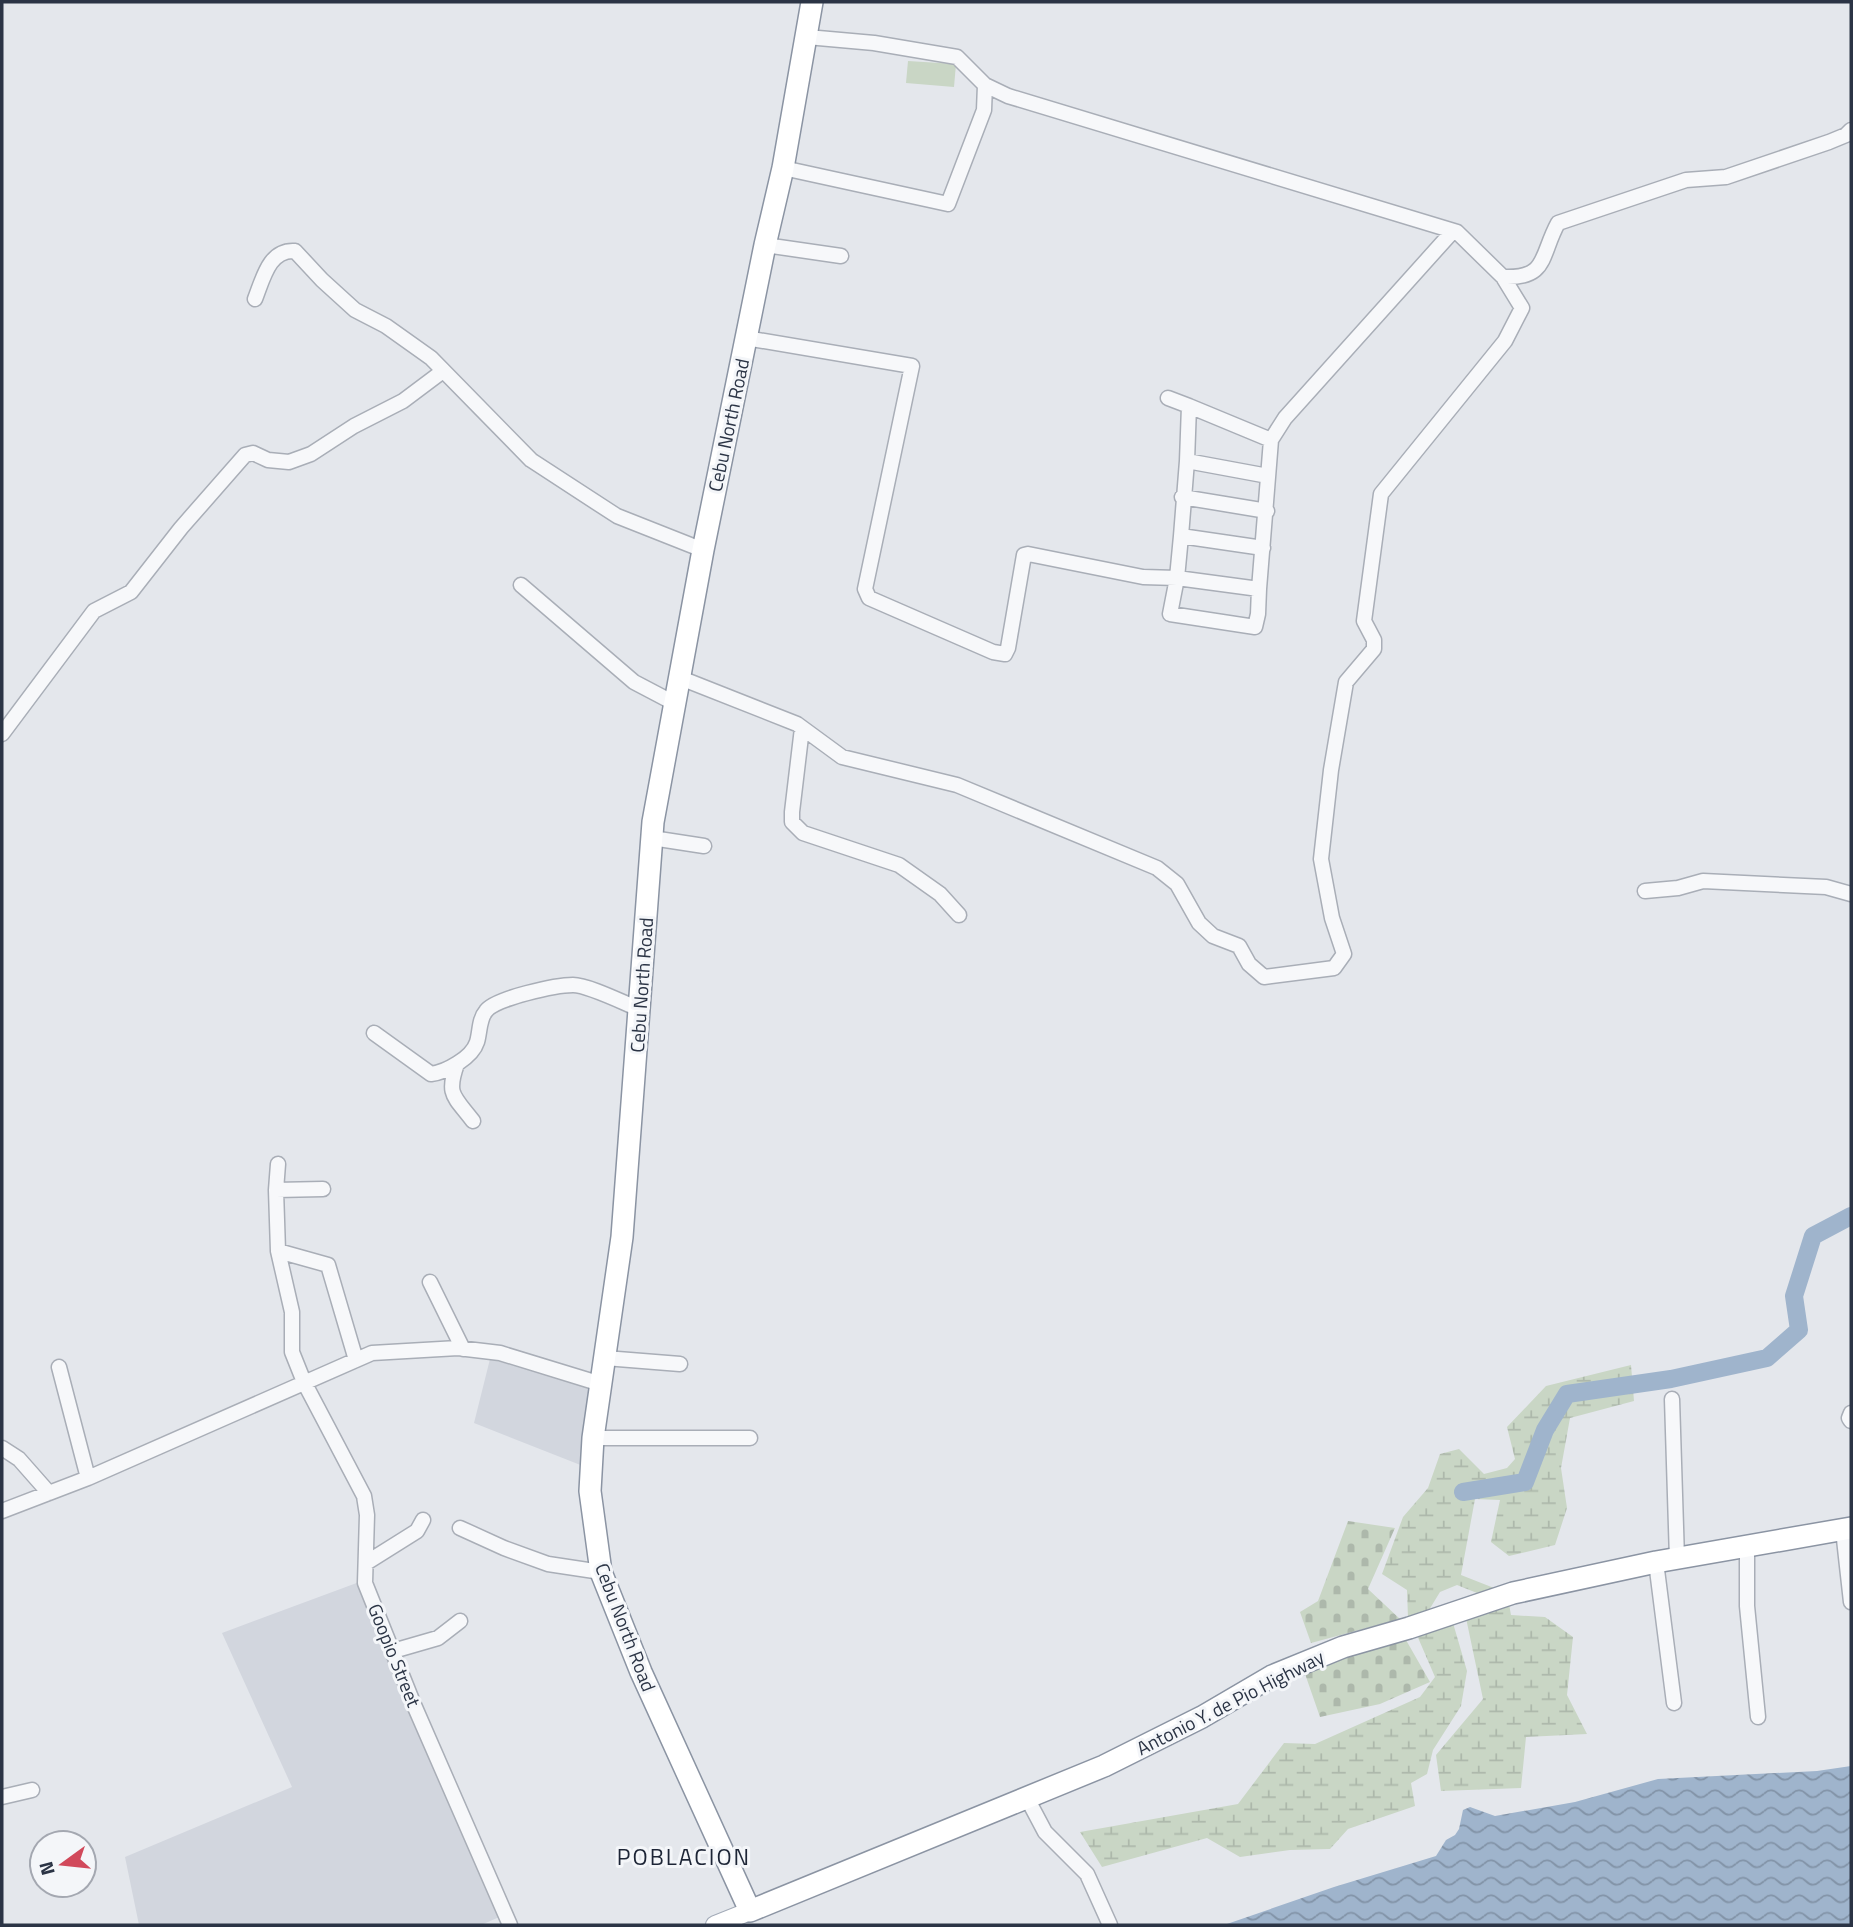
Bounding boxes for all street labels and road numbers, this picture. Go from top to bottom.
street label: Cebu North Road [700,356,756,494]
street label: Cebu North Road [622,916,660,1054]
street label: Cebu North Road [588,1559,664,1695]
street label: Goopio Street [361,1599,429,1711]
street label: Antonio Y. de Pio Highway [1131,1642,1329,1762]

